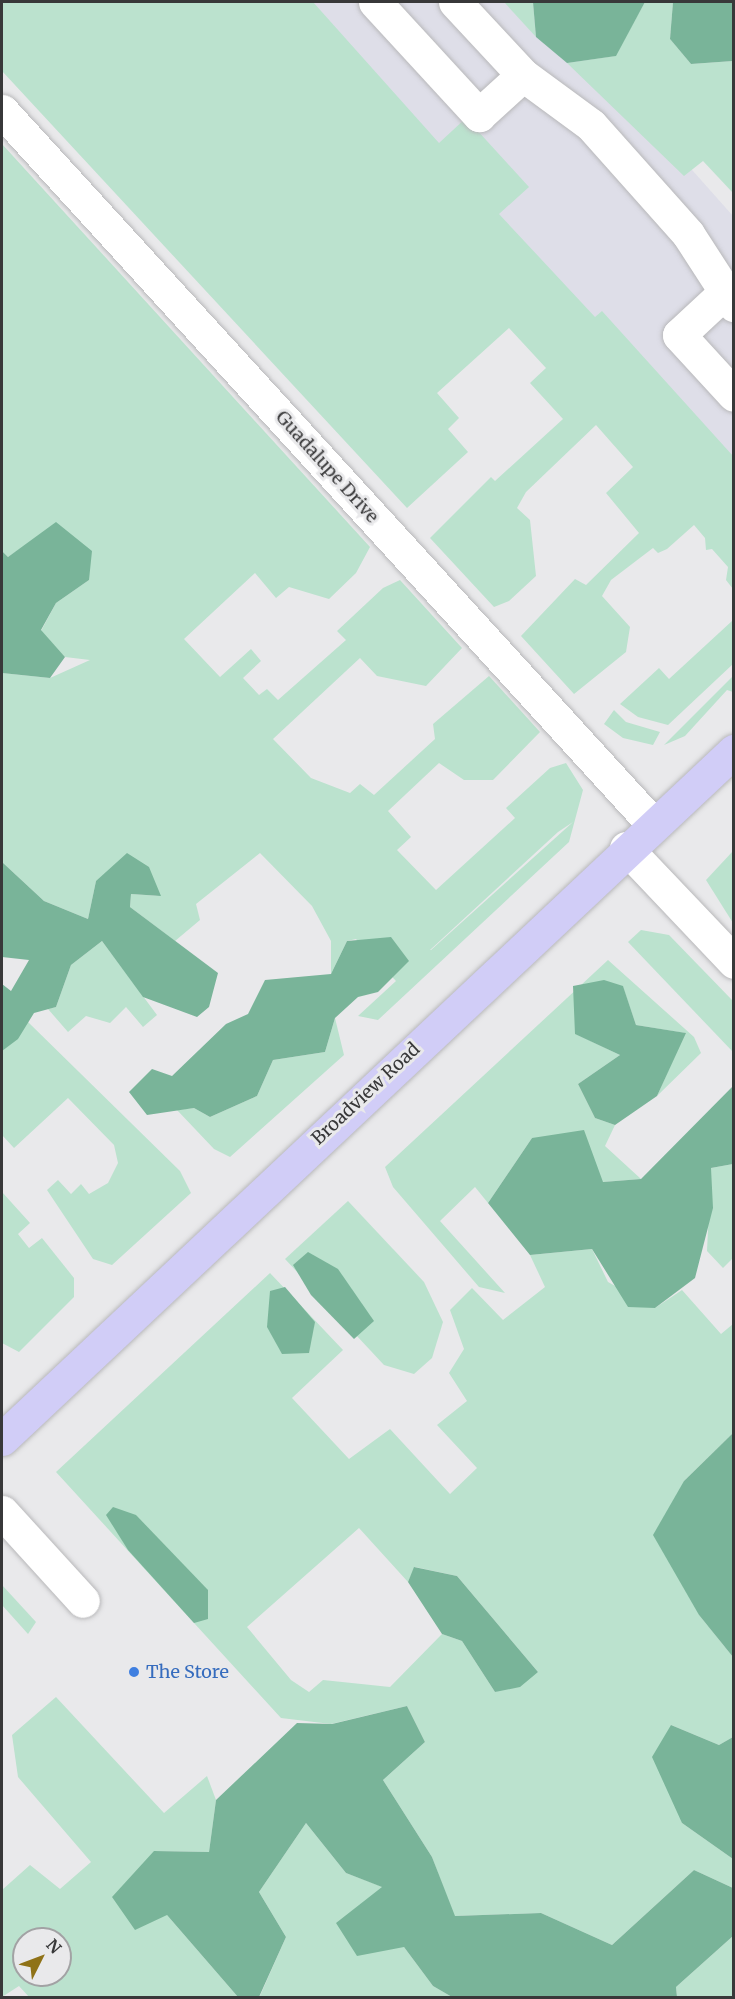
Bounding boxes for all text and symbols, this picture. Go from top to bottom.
street label: Guadalupe Drive [271,407,383,527]
street label: Broadview Road [308,1038,424,1150]
place label: The Store [146,1661,229,1683]
marker: The Store [127,1665,141,1679]
north arrow [12,1927,72,1987]
text: N [42,1935,66,1958]

